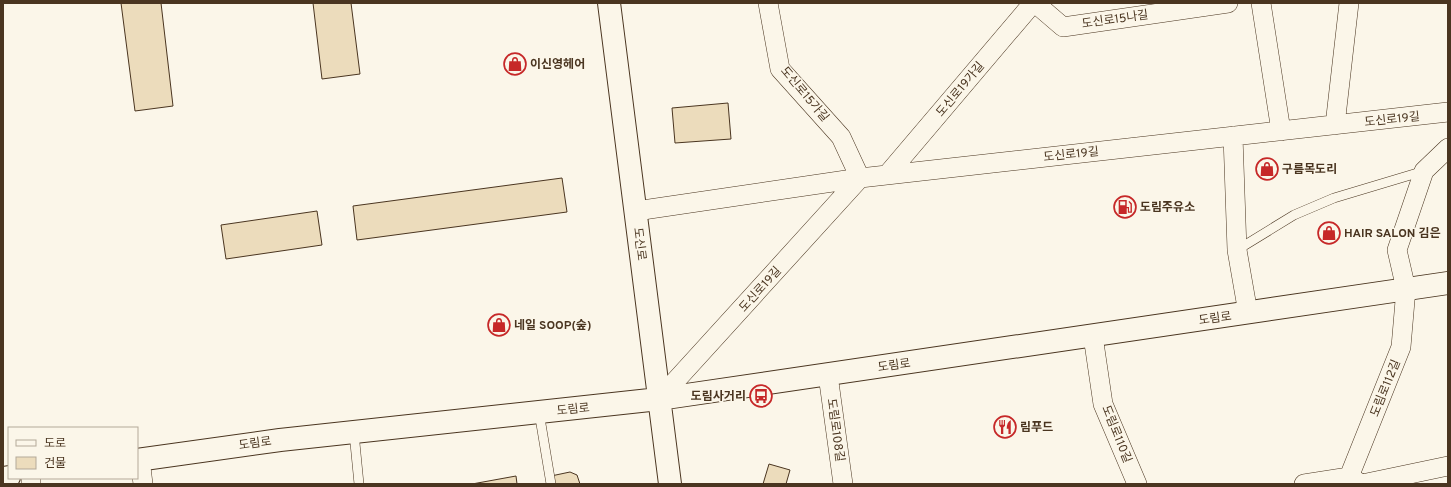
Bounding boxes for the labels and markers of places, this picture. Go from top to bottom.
shop icon: 이신영헤어 [502,51,528,77]
place label: 이신영헤어 [530,57,585,73]
shop icon: 구름목도리 [1254,156,1280,182]
place label: 구름목도리 [1282,162,1337,178]
fuel station icon: 도림주유소 [1112,194,1138,220]
place label: 도림주유소 [1140,200,1195,216]
shop icon: HAIR SALON 김은 [1316,220,1342,246]
place label: HAIR SALON 김은 [1344,226,1440,242]
shop icon: 네일 SOOP(숲) [486,312,512,338]
place label: 네일 SOOP(숲) [514,318,591,334]
bus stop icon: 도림사거리 [748,383,774,409]
place label: 도림사거리 [691,389,746,405]
restaurant icon: 림푸드 [992,414,1018,440]
place label: 림푸드 [1020,420,1053,436]

